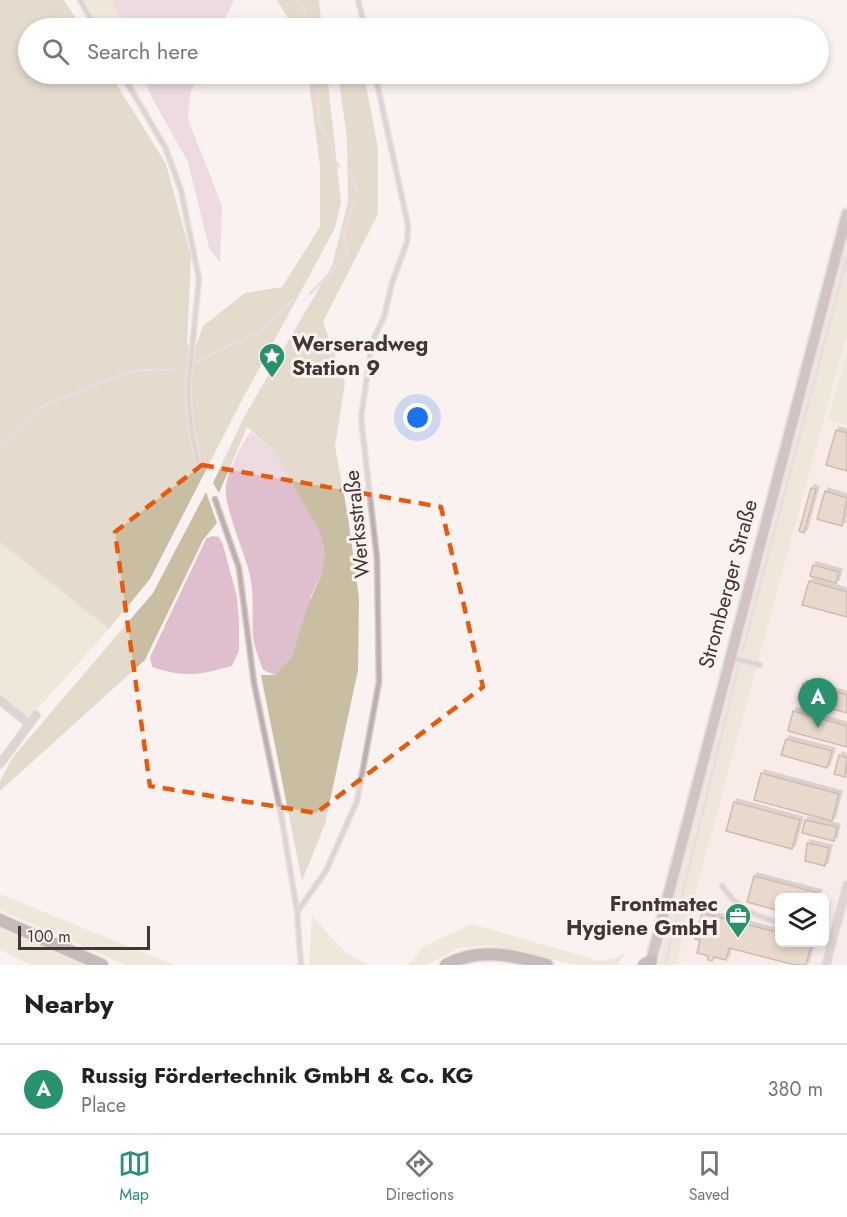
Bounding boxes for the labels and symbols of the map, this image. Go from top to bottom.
place label: Werseradweg Station 9 [292,329,428,383]
place icon: Werseradweg Station 9 [257,341,287,379]
your location [403,403,432,432]
street label: Werksstraße [336,468,378,579]
street label: Stromberger Straße [691,496,765,672]
pin: A [798,678,838,728]
place label: Frontmatec Hygiene GmbH [566,889,718,943]
office icon: Frontmatec Hygiene GmbH [723,901,753,939]
scale bar [18,923,150,950]

